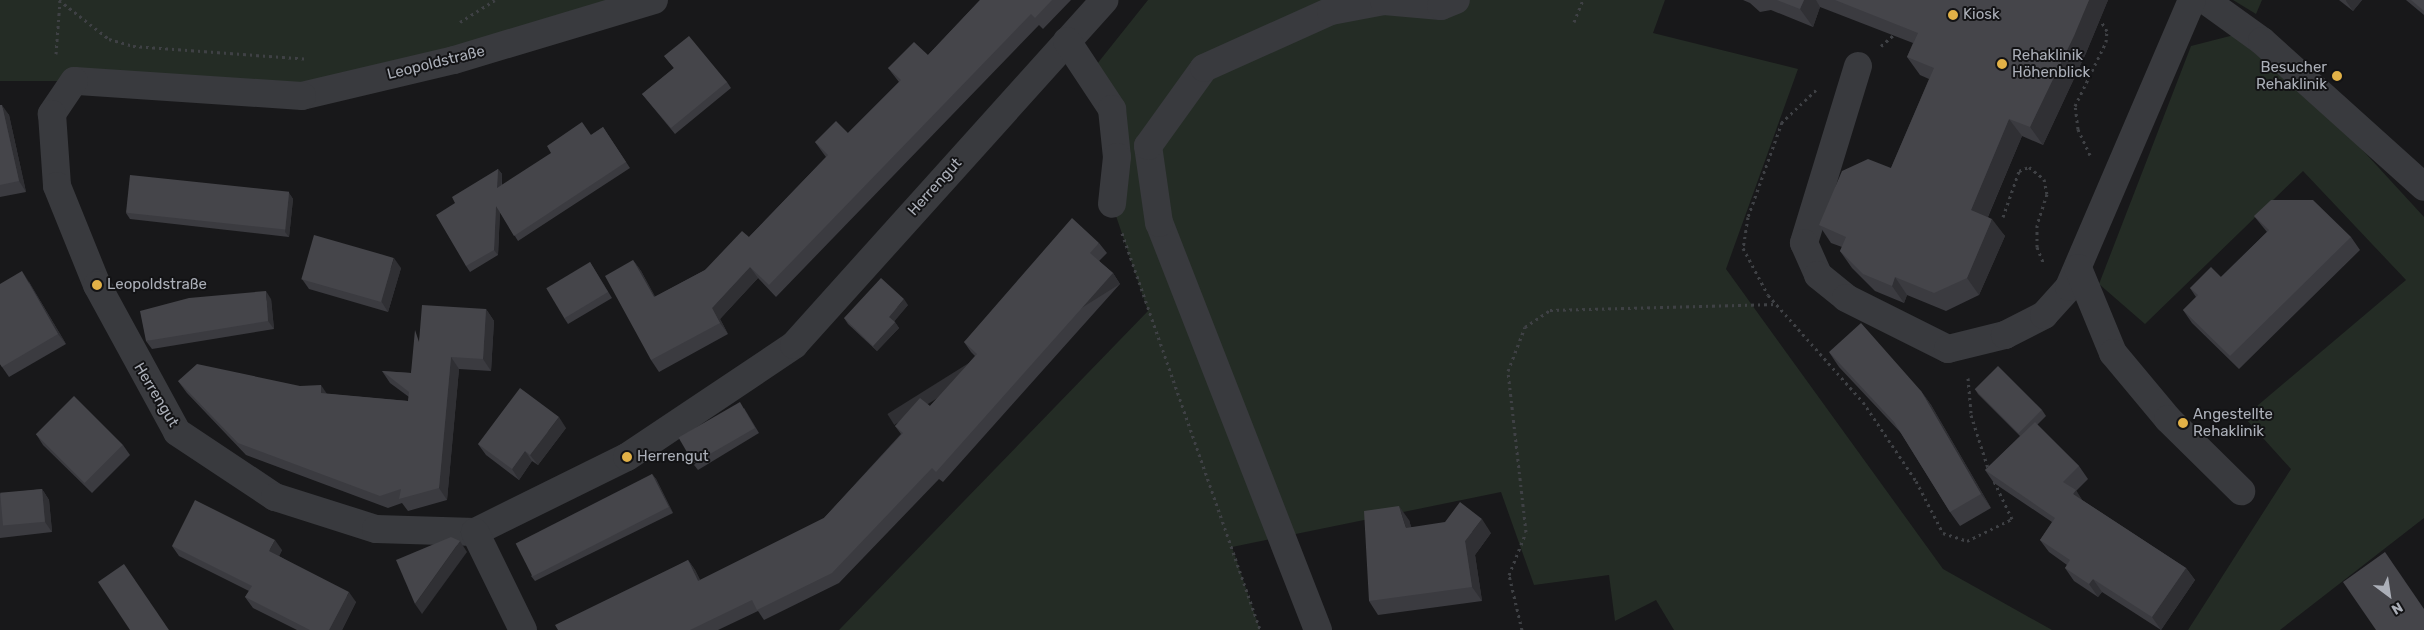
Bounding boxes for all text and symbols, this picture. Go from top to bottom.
place label: Kiosk [1963,6,2000,24]
marker: Kiosk [1947,9,1959,21]
street label: Leopoldstraße [385,42,487,84]
place label: Rehaklinik Höhenblick [2012,46,2090,81]
marker: Rehaklinik Höhenblick [1996,58,2008,70]
place label: Besucher Rehaklinik [2256,58,2327,93]
marker: Besucher Rehaklinik [2331,70,2343,82]
street label: Herrengut [904,154,966,220]
place label: Leopoldstraße [107,276,207,294]
marker: Leopoldstraße [91,279,103,291]
street label: Herrengut [130,360,182,430]
place label: Angestellte Rehaklinik [2193,405,2273,440]
marker: Angestellte Rehaklinik [2177,417,2189,429]
place label: Herrengut [637,448,709,466]
marker: Herrengut [621,451,633,463]
north arrow [2364,570,2414,620]
text: N [2388,598,2406,618]

